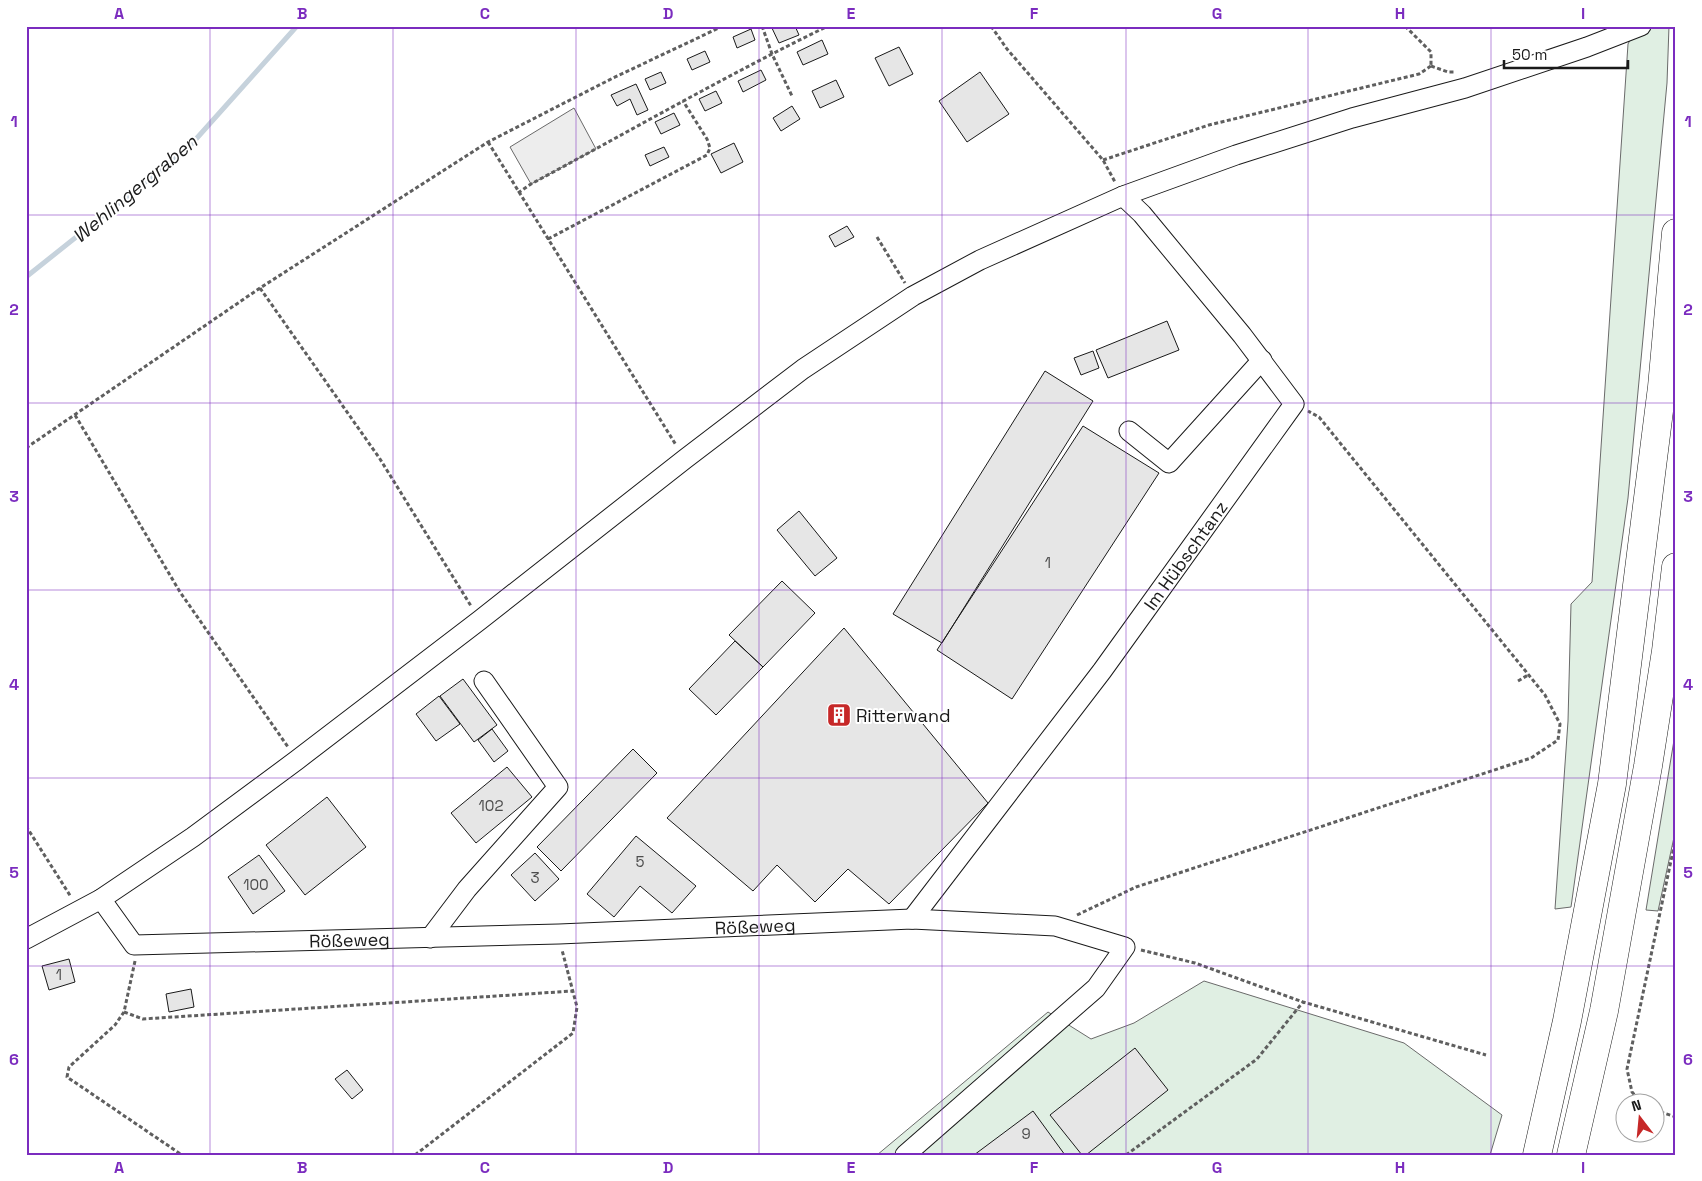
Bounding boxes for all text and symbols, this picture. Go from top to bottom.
text: A [114,3,124,24]
text: B [297,3,307,24]
text: C [480,3,490,24]
text: D [663,3,673,24]
text: E [847,3,856,24]
text: F [1030,3,1039,24]
text: G [1212,3,1222,24]
text: H [1395,3,1405,24]
text: I [1581,3,1585,24]
scale bar [1504,38,1628,70]
text: 50 m [1512,45,1547,64]
text: 1 [10,111,18,132]
text: 1 [1684,111,1692,132]
water label: Wehlingergraben [67,129,203,249]
text: 2 [9,299,19,320]
text: 2 [1683,299,1693,320]
text: 3 [9,486,19,507]
text: 3 [1683,486,1693,507]
street label: Im Hübschtanz [1138,496,1232,614]
house number: 1 [1045,553,1051,572]
text: 4 [9,674,19,695]
text: 4 [1683,674,1693,695]
building icon: Ritterwand [826,702,852,728]
place label: Ritterwand [856,704,951,727]
house number: 102 [479,796,503,815]
house number: 5 [636,852,645,871]
text: 5 [9,862,19,883]
text: 5 [1683,862,1693,883]
house number: 3 [530,868,540,887]
house number: 100 [243,875,269,894]
street label: Rößeweg [714,912,796,939]
street label: Rößeweg [309,927,390,952]
house number: 1 [56,965,62,984]
text: 6 [9,1049,19,1070]
text: 6 [1683,1049,1693,1070]
north arrow [1614,1094,1664,1144]
text: N [1629,1096,1643,1115]
house number: 9 [1021,1124,1031,1143]
text: A [114,1157,124,1178]
text: B [297,1157,307,1178]
text: C [480,1157,490,1178]
text: D [663,1157,673,1178]
text: E [847,1157,856,1178]
text: F [1030,1157,1039,1178]
text: G [1212,1157,1222,1178]
text: H [1395,1157,1405,1178]
text: I [1581,1157,1585,1178]

